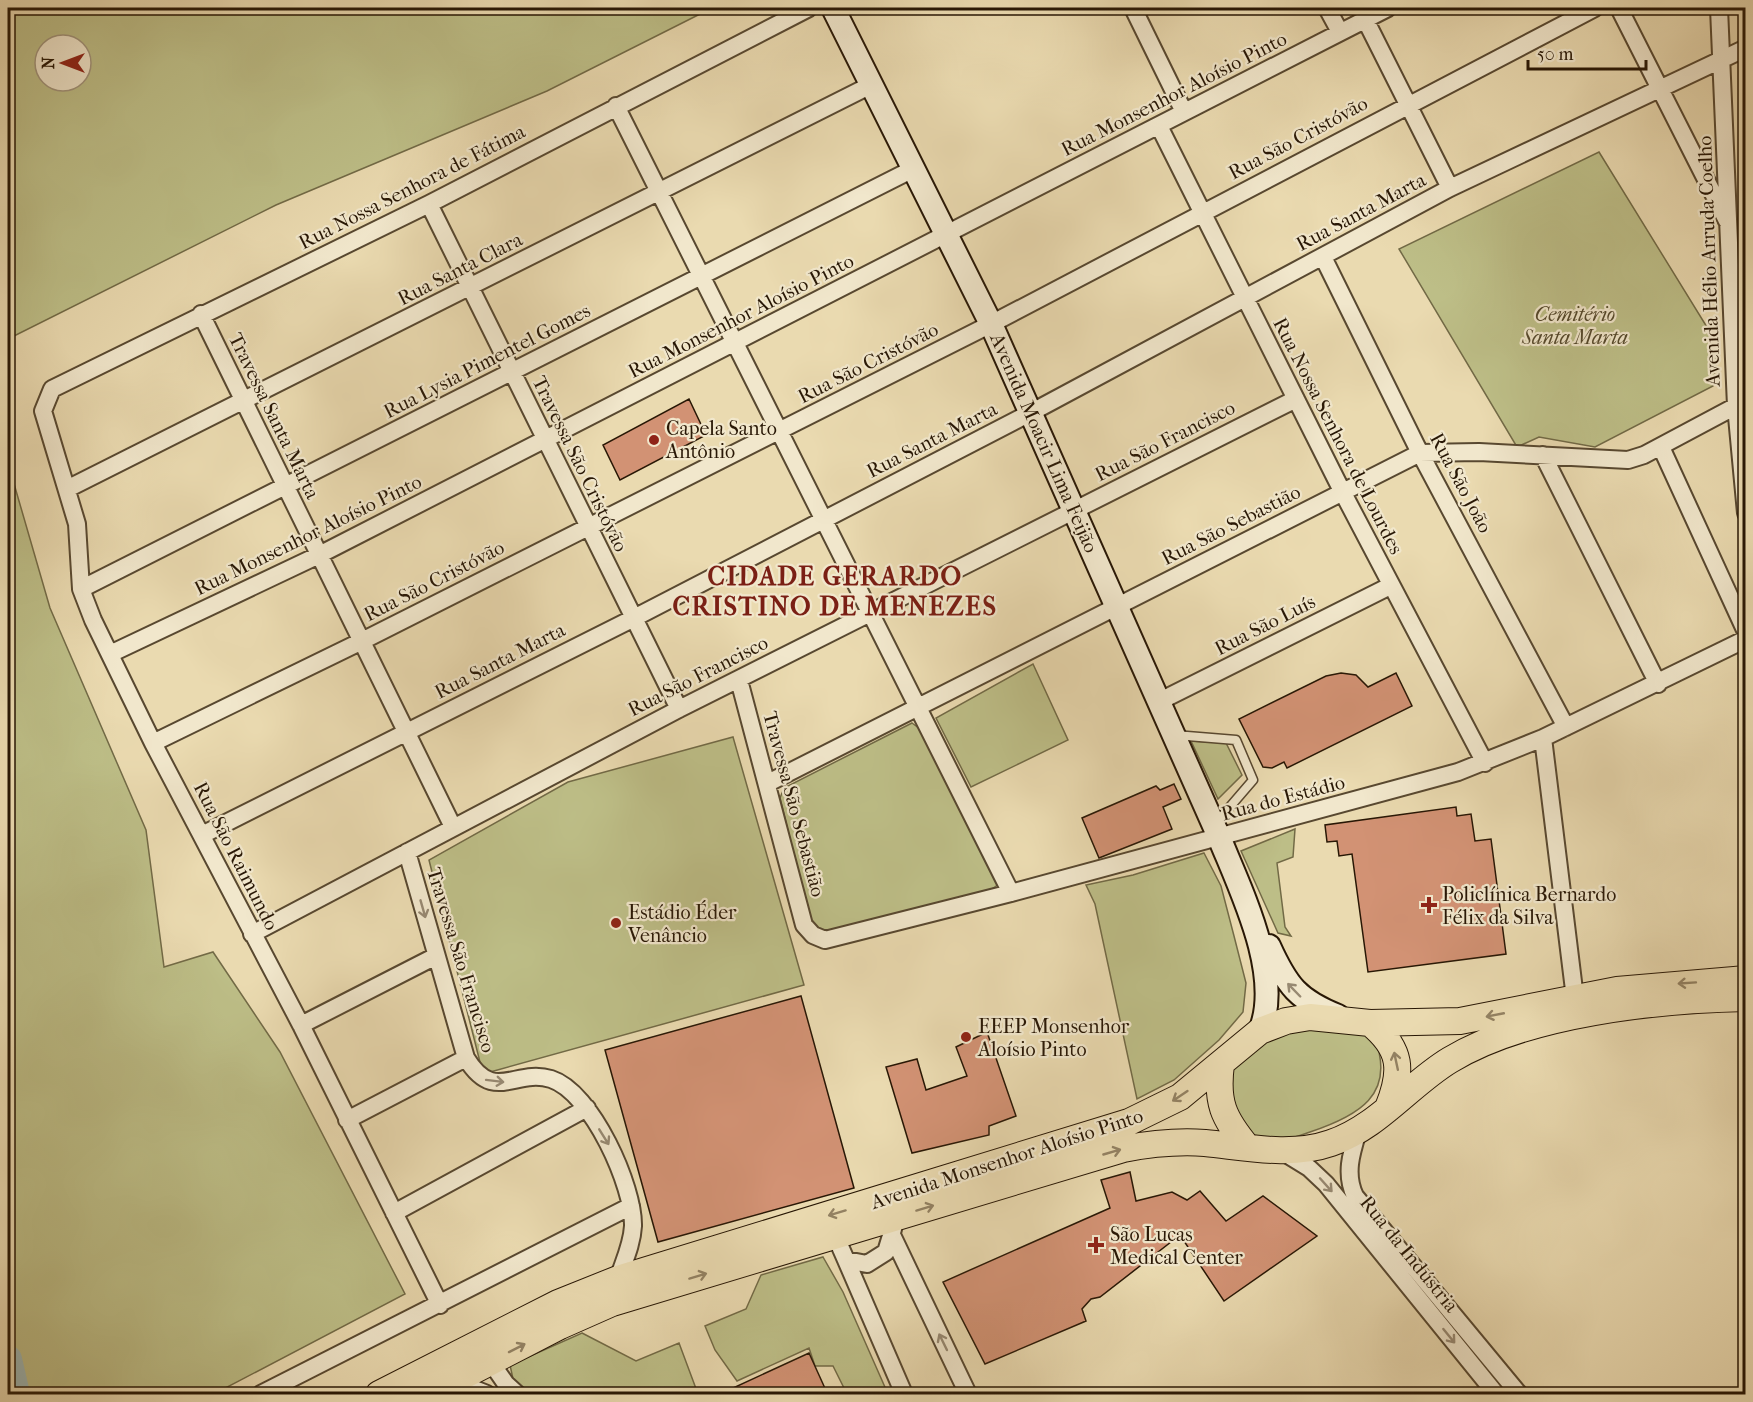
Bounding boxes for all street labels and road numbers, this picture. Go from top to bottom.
street label: Rua Monsenhor Aloísio Pinto [1057,27,1291,161]
street label: Rua São Cristóvão [1224,92,1372,184]
street label: Rua Nossa Senhora de Fátima [295,119,530,254]
street label: Avenida Hélio Arruda Coelho [1693,135,1725,388]
street label: Rua Santa Marta [1292,168,1430,256]
street label: Rua Santa Clara [394,227,527,310]
street label: Rua Monsenhor Aloísio Pinto [624,249,858,383]
street label: Rua Lysia Pimentel Gomes [380,299,594,423]
street label: Rua Nossa Senhora de Lourdes [1268,314,1408,558]
street label: Rua São Cristóvão [794,318,942,408]
street label: Travessa Santa Marta [224,329,324,503]
street label: Avenida Moacir Lima Feijão [985,329,1103,556]
street label: Travessa São Cristóvão [527,372,633,556]
street label: Rua São Francisco [1091,396,1239,486]
street label: Rua Santa Marta [863,397,1002,483]
street label: Rua São João [1425,429,1497,537]
street label: Rua Monsenhor Aloísio Pinto [191,470,425,600]
street label: Rua São Sebastião [1158,480,1304,570]
street label: Rua São Cristóvão [360,536,508,626]
street label: Rua São Luís [1211,590,1319,660]
street label: Rua Santa Marta [431,618,570,704]
street label: Rua São Francisco [624,631,772,721]
street label: Travessa São Sebastião [758,709,830,899]
street label: Rua do Estádio [1219,770,1347,826]
street label: Rua São Raimundo [189,778,283,934]
street label: Travessa São Francisco [422,865,500,1055]
street label: Avenida Monsenhor Aloísio Pinto [867,1104,1146,1214]
street label: Rua da Indústria [1355,1191,1463,1317]

